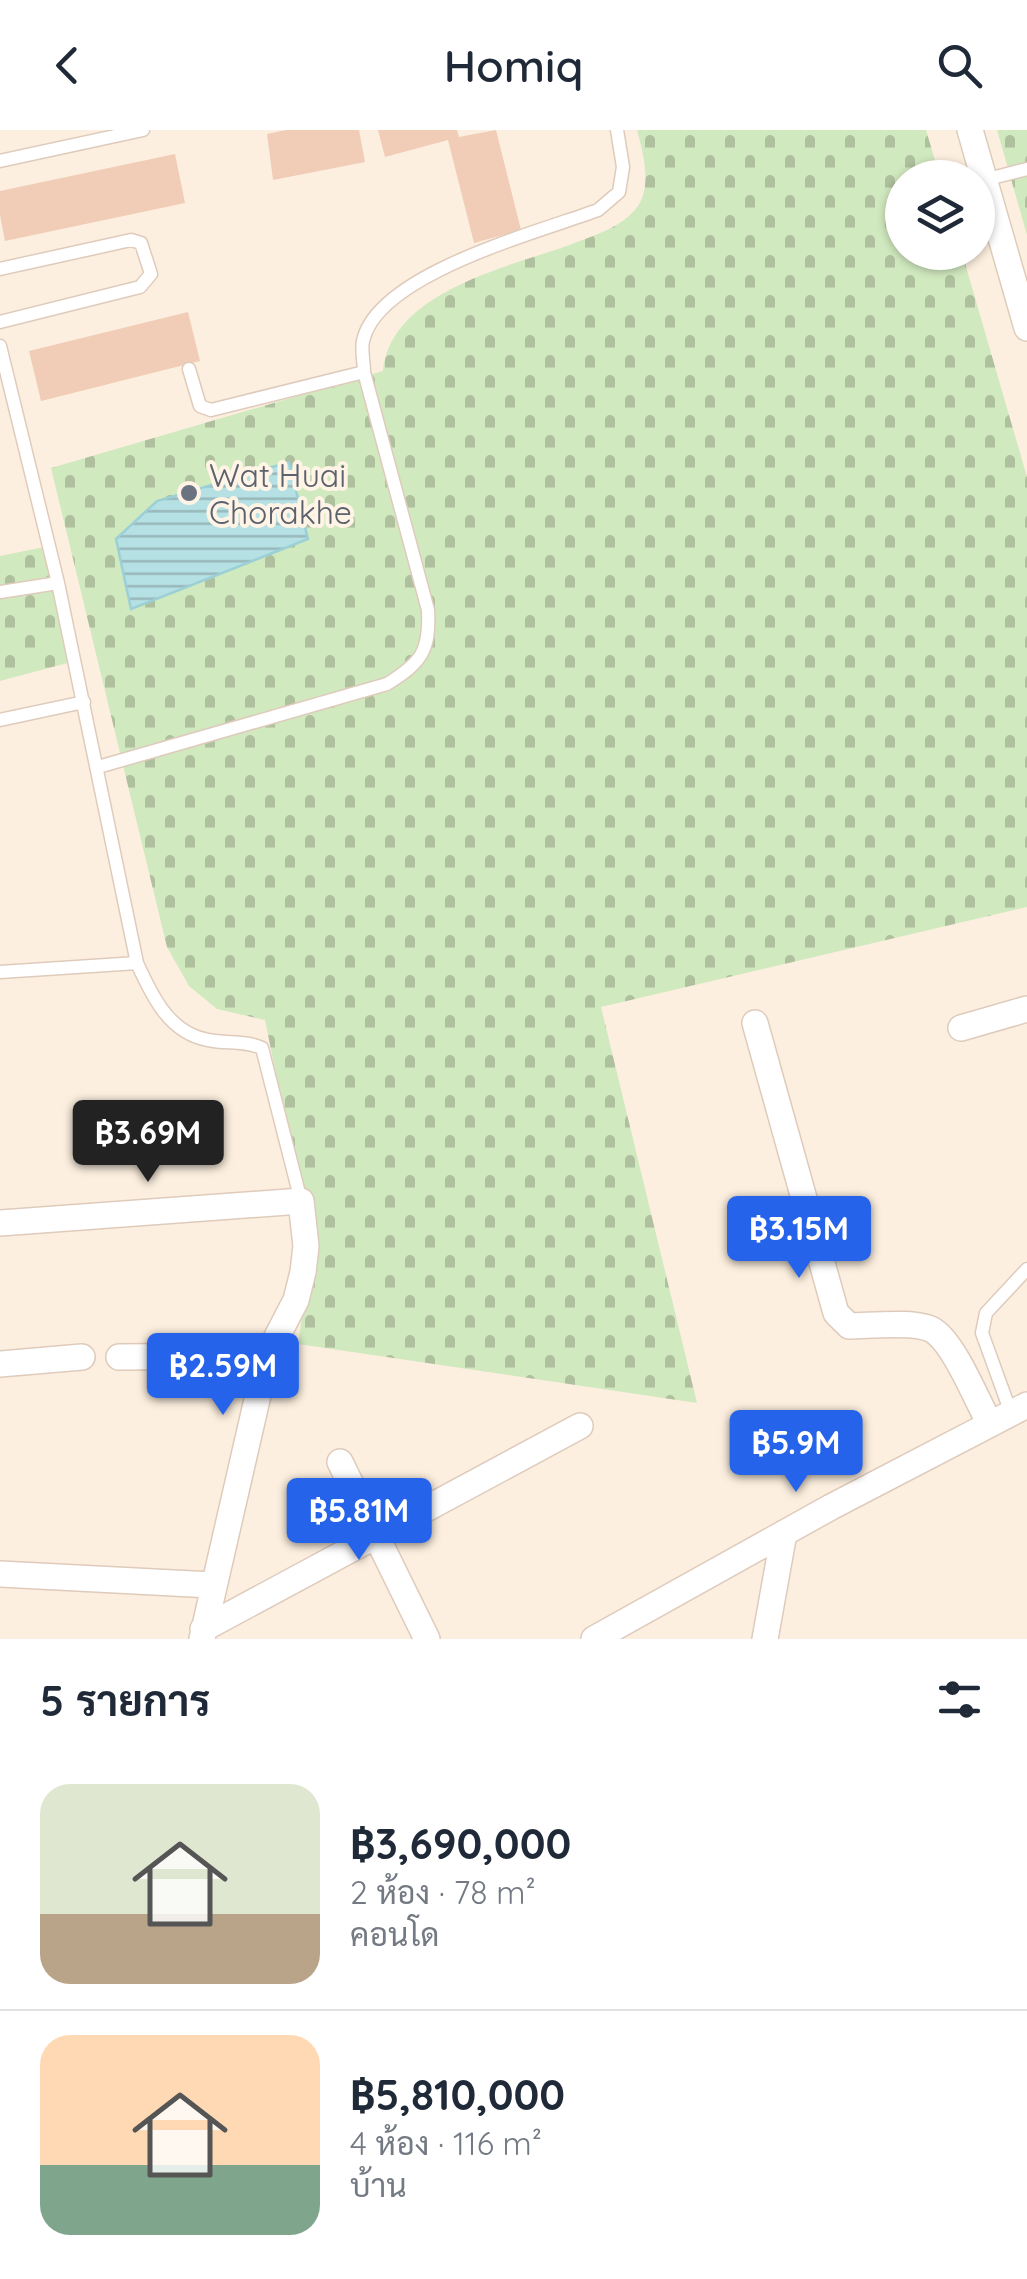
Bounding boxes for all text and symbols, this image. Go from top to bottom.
text: Homiq [444,37,583,93]
icon: back [40,38,95,93]
icon: search [932,38,987,93]
map controls [885,160,995,270]
button: layers [885,160,995,270]
place label: Wat Huai Chorakhe [209,455,352,532]
marker: Wat Huai Chorakhe [178,482,200,504]
pin: ฿3.69M [67,1100,229,1185]
text: ฿3.69M [95,1112,201,1152]
pin: ฿3.15M [718,1196,880,1281]
text: ฿3.15M [749,1208,849,1248]
pin: ฿2.59M [142,1333,304,1418]
text: ฿2.59M [169,1345,277,1385]
pin: ฿5.9M [726,1410,866,1495]
text: ฿5.9M [752,1422,840,1462]
pin: ฿5.81M [278,1478,440,1563]
text: ฿5.81M [309,1490,409,1530]
icon: filters [932,1672,987,1727]
text: 5 รายการ [40,1674,210,1727]
text: ฿3,690,000 [350,1817,571,1870]
icon: home [120,1824,240,1944]
text: 2 ห้อง · 78 m² [350,1872,536,1912]
text: คอนโด [350,1914,440,1954]
text: ฿5,810,000 [350,2068,565,2121]
icon: home [120,2075,240,2195]
text: 4 ห้อง · 116 m² [350,2123,542,2163]
text: บ้าน [350,2165,407,2205]

